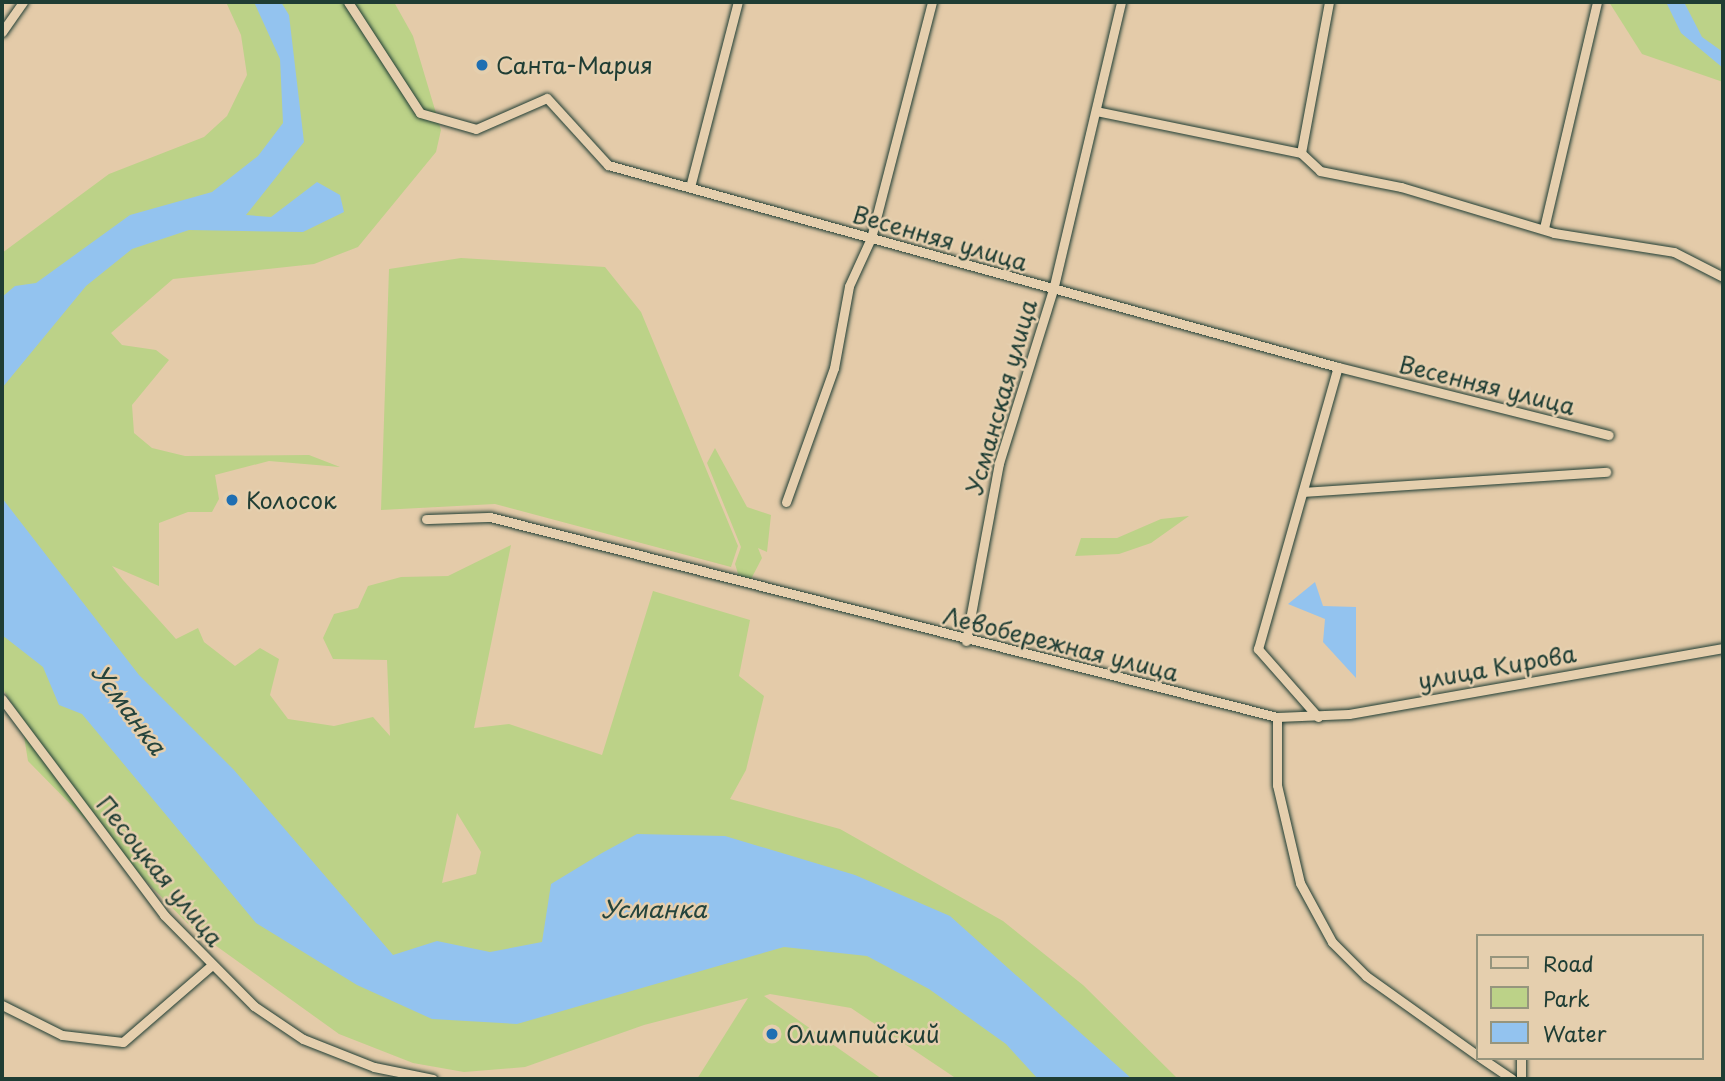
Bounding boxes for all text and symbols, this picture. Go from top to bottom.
place label: Санта-Мария [496,51,653,79]
marker: Санта-Мария [474,57,490,73]
street label: Весенняя улица [849,200,1031,276]
street label: Усманская улица [960,296,1042,498]
street label: Весенняя улица [1395,350,1579,420]
place label: Колосок [246,486,337,514]
marker: Колосок [224,492,240,508]
street label: Левобережная улица [940,601,1182,687]
street label: улица Кирова [1416,639,1578,695]
water label: Усманка [86,658,172,760]
street label: Песоцкая улица [91,790,229,952]
water label: Усманка [601,895,707,923]
legend [1476,934,1704,1060]
text: Road [1543,947,1594,979]
text: Park [1543,982,1590,1014]
text: Water [1543,1017,1606,1049]
place label: Олимпийский [786,1020,940,1048]
marker: Олимпийский [764,1026,780,1042]

